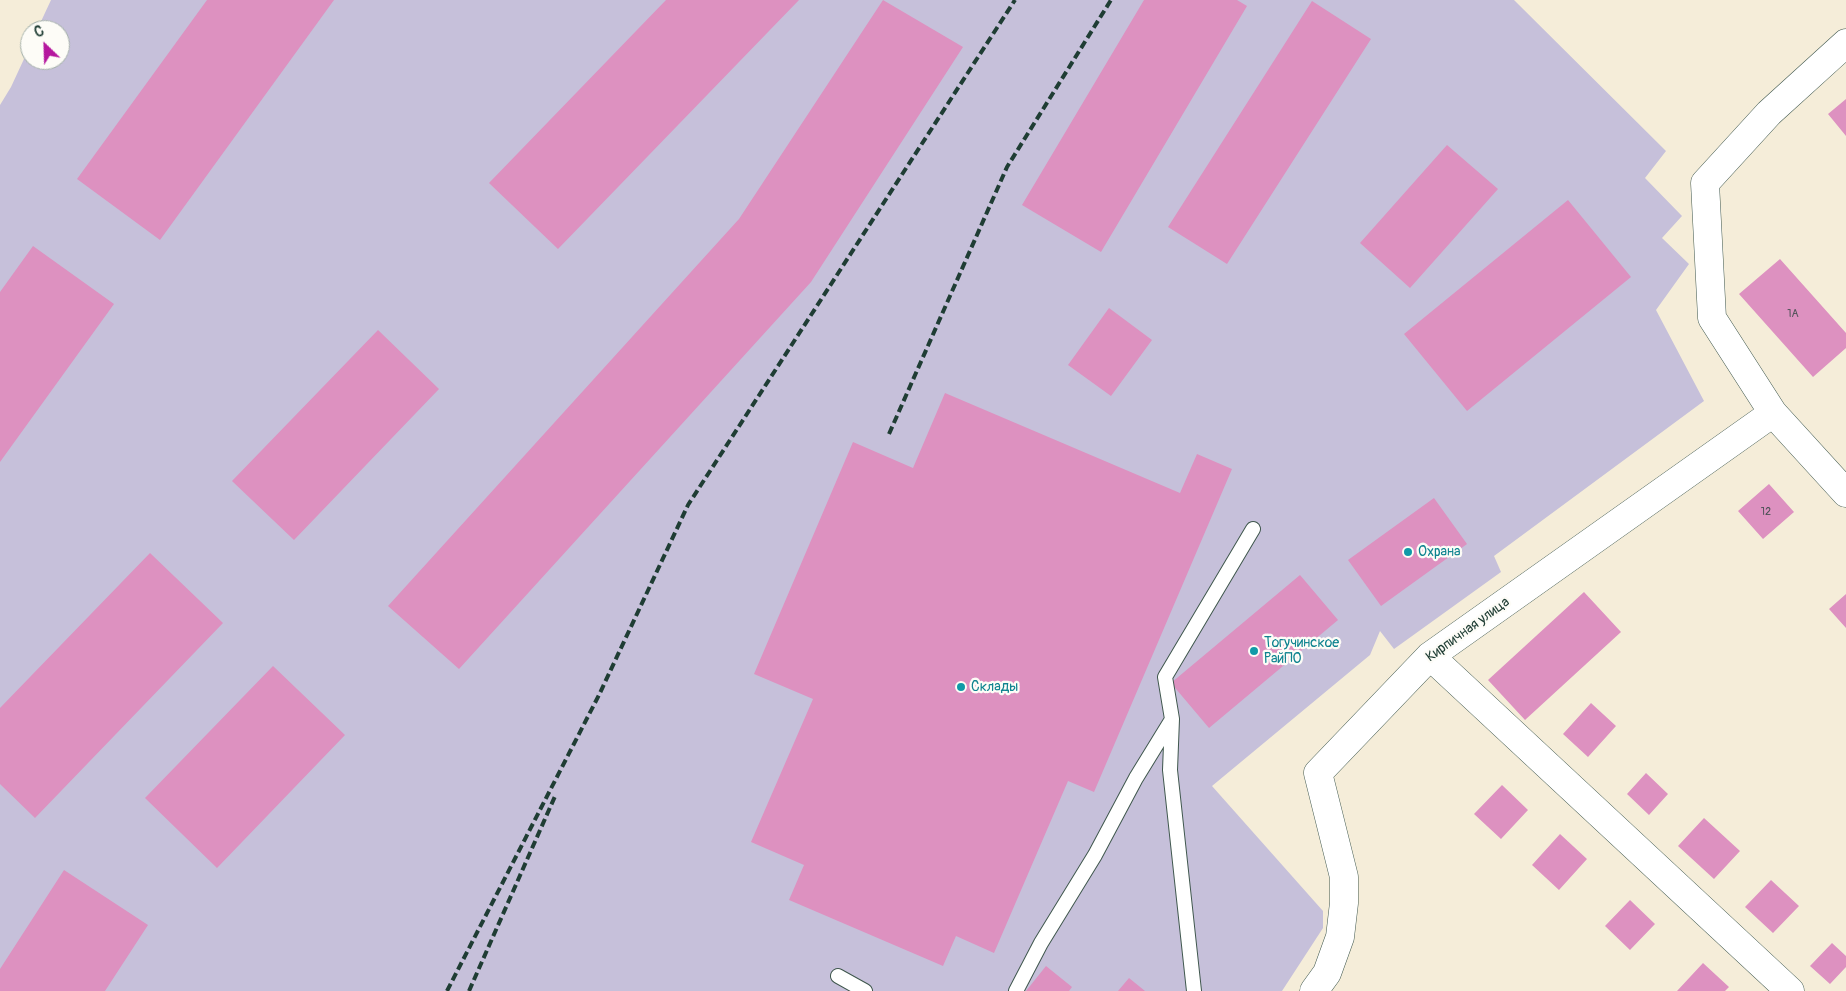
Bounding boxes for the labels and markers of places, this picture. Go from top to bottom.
place label: Охрана [1418,544,1461,560]
marker: Охрана [1402,546,1414,558]
place label: Тогучинское РайПО [1264,635,1339,668]
marker: Тогучинское РайПО [1248,645,1260,657]
place label: Склады [971,679,1018,695]
marker: Склады [955,681,967,693]

